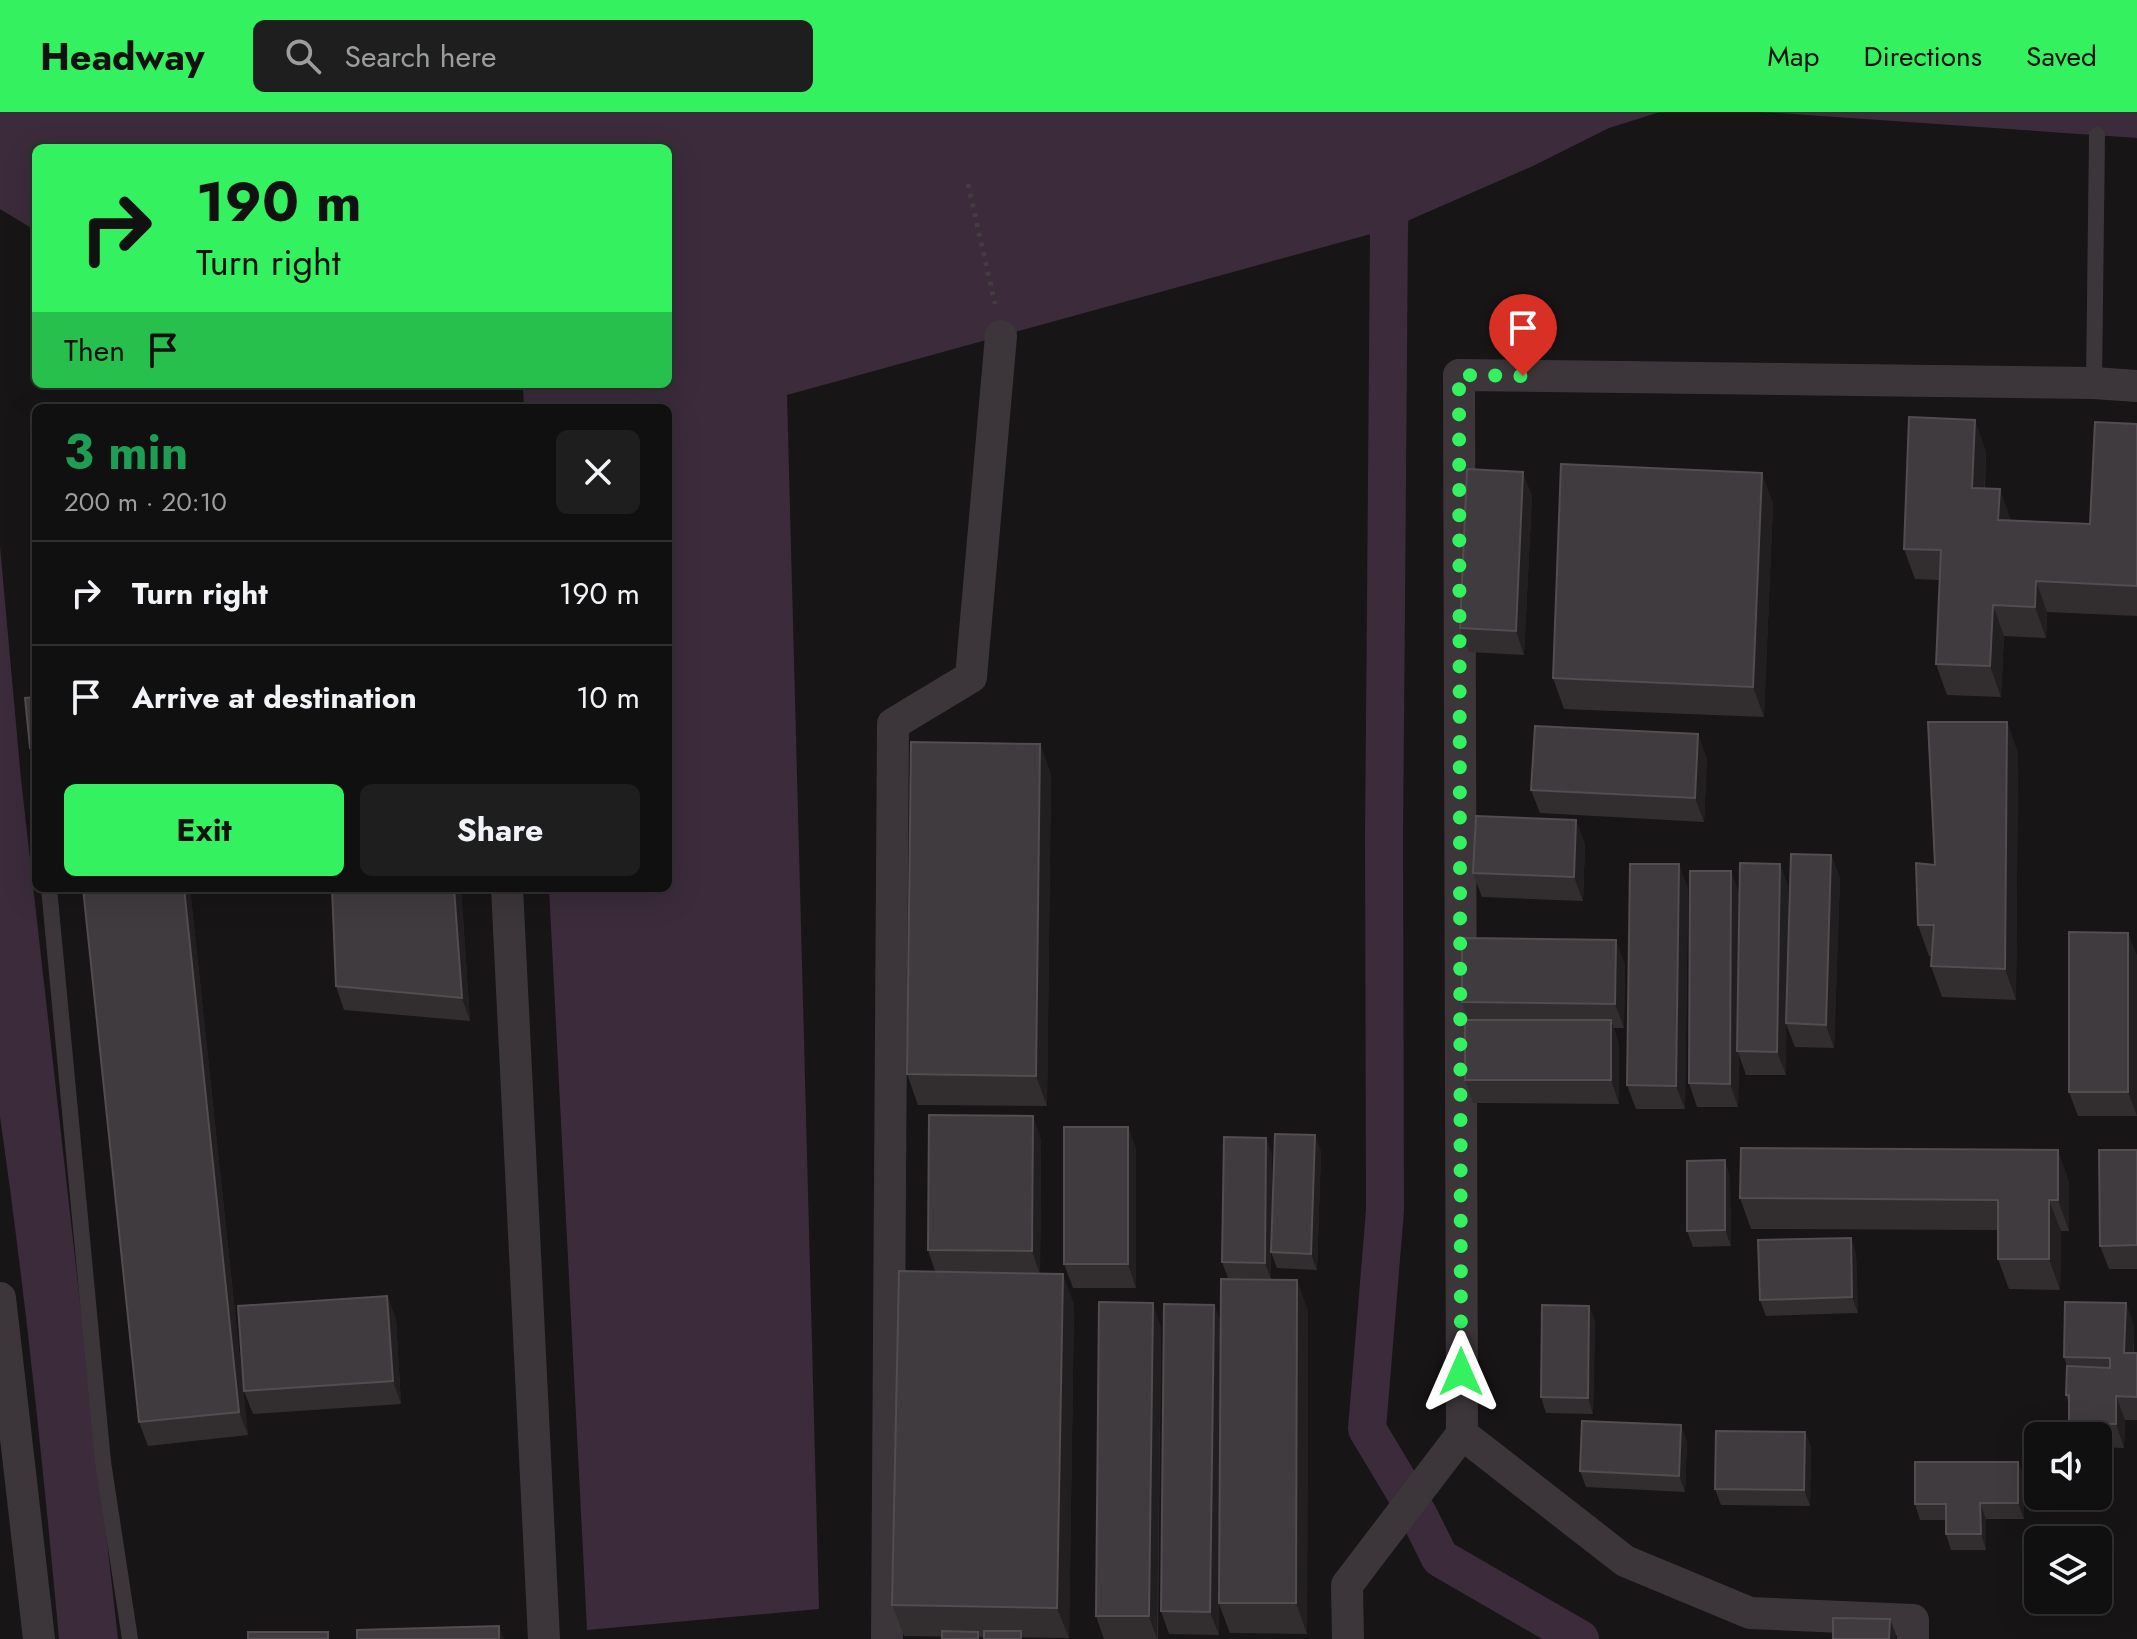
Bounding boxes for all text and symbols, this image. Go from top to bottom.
search box [253,20,813,92]
text: Headway [40,29,205,84]
icon: search [281,34,325,78]
text: Search here [345,35,496,78]
text: Map [1767,36,1819,77]
text: Directions [1863,36,1982,77]
text: Saved [2026,36,2097,77]
text: 190 m [196,161,362,242]
icon: right [64,176,168,280]
text: Turn right [196,236,341,288]
pin [1489,294,1557,376]
icon: arrive [1501,306,1545,350]
icon: arrive [141,328,185,372]
text: Then [64,329,125,372]
text: 3 min [64,418,188,487]
button: close [556,430,640,514]
text: 200 m · 20:10 [64,483,227,521]
icon: right [64,571,108,615]
text: Turn right [132,572,268,615]
text: 190 m [559,572,640,615]
icon: arrive [64,675,108,719]
text: Arrive at destination [132,676,417,719]
text: 10 m [576,676,640,719]
button: Exit [64,784,344,876]
button: Share [360,784,640,876]
position arrow [1419,1330,1503,1414]
map controls [2024,1422,2112,1614]
button: sound [2024,1422,2112,1510]
button: layers [2024,1526,2112,1614]

